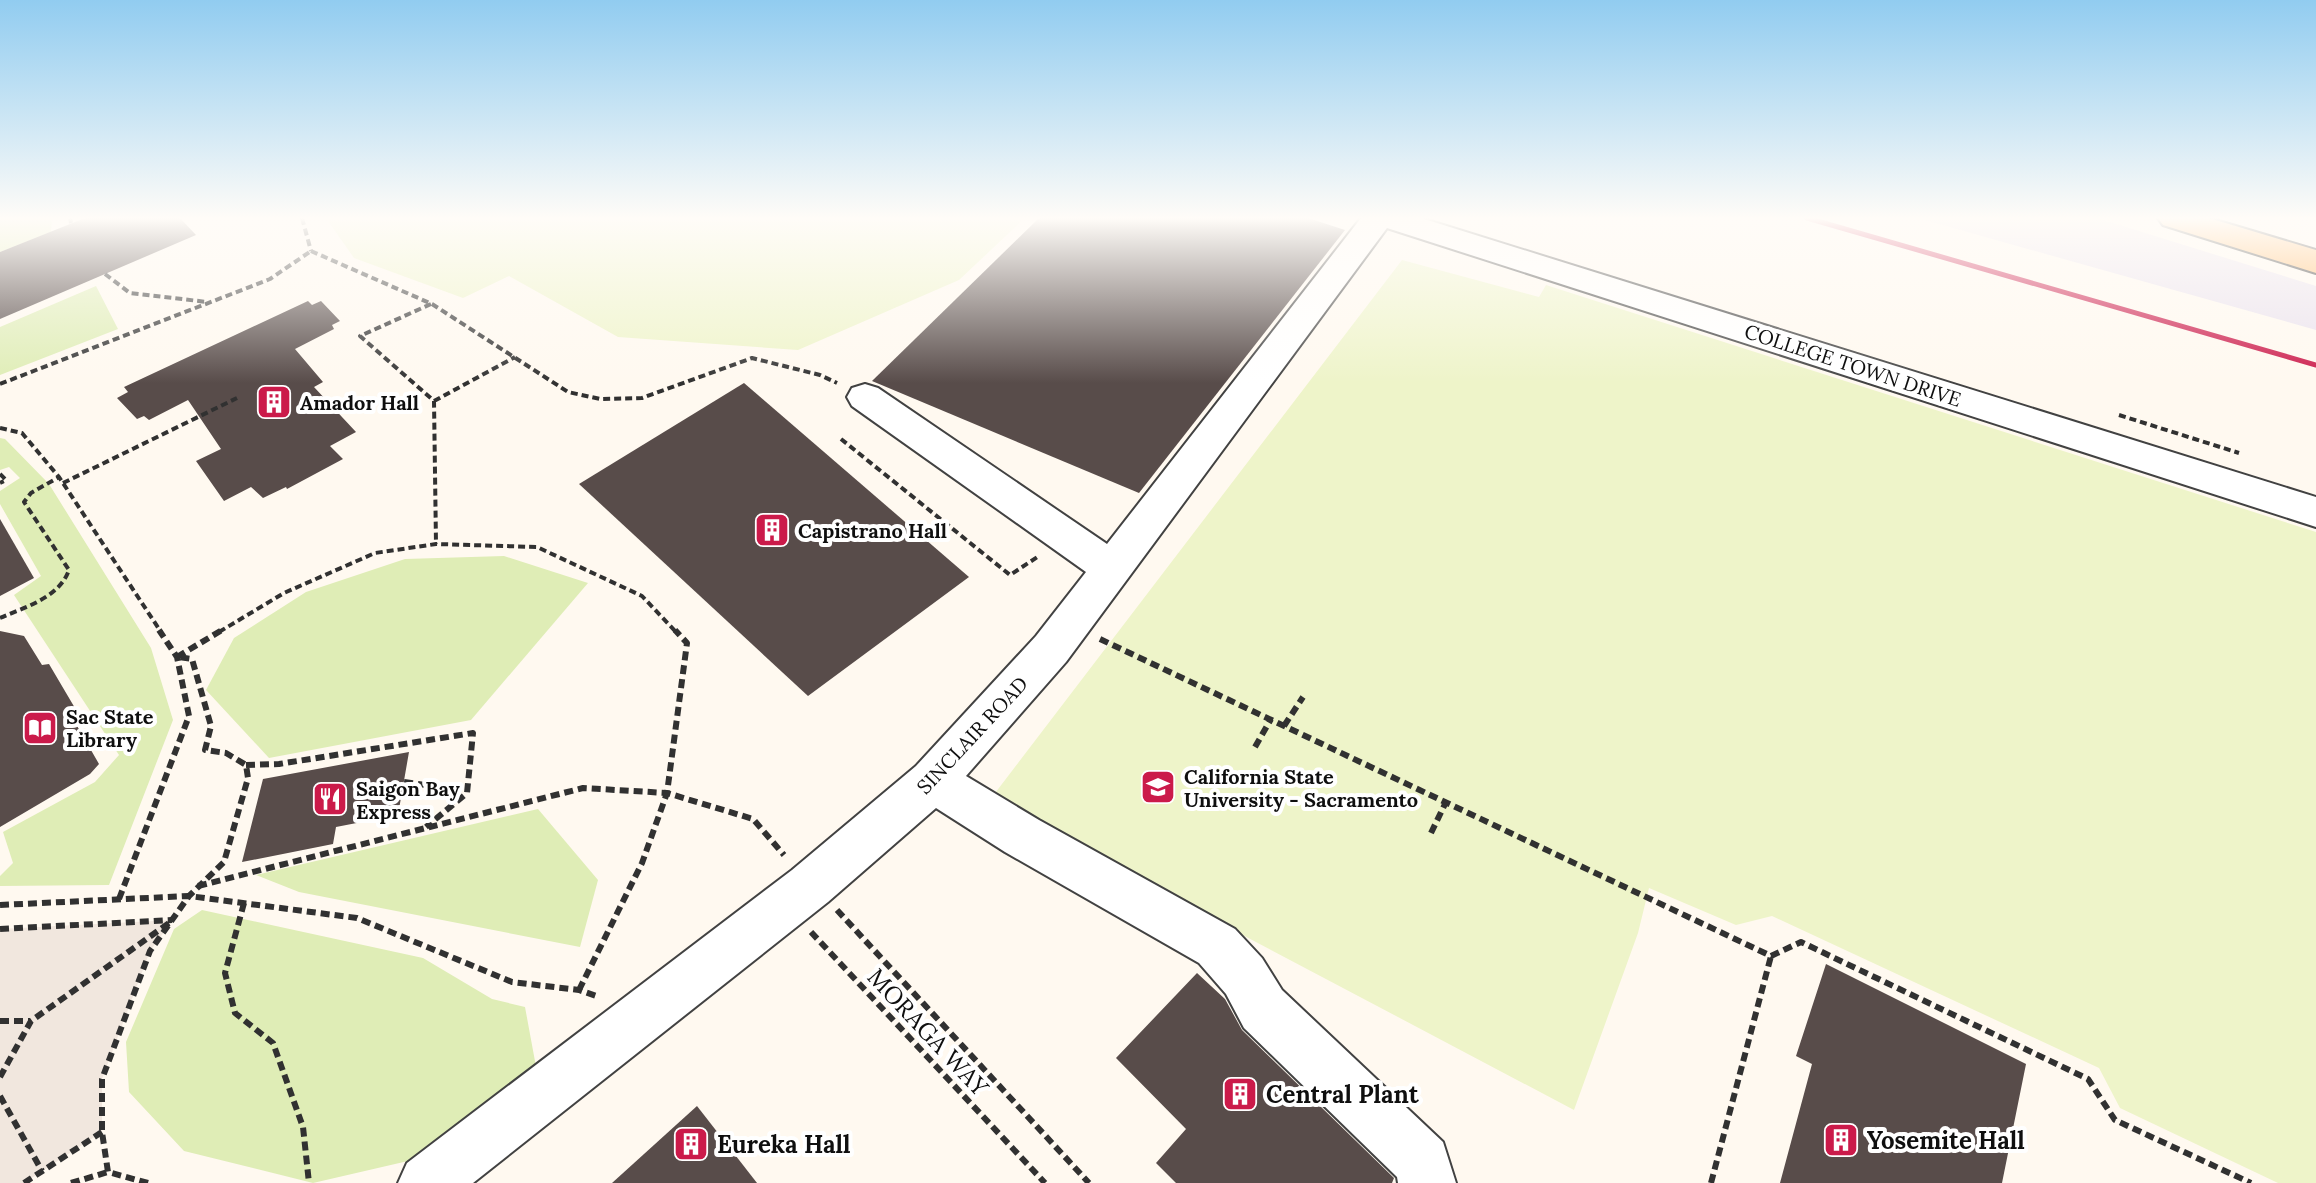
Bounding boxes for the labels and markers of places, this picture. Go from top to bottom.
building icon: Amador Hall [255,383,293,421]
place label: Amador Hall [300,390,419,415]
building icon: Capistrano Hall [753,511,791,549]
place label: Capistrano Hall [798,518,947,543]
place label: Sac State Library [66,704,154,752]
library icon: Sac State Library [21,709,59,747]
place label: California State University - Sacramento [1184,764,1418,812]
school or university icon: California State University - Sacramento [1139,768,1177,806]
place label: Saigon Bay Express [356,776,460,824]
restaurant icon: Saigon Bay Express [311,780,349,818]
building icon: Central Plant [1221,1075,1259,1113]
place label: Central Plant [1266,1079,1420,1110]
building icon: Yosemite Hall [1822,1121,1860,1159]
building icon: Eureka Hall [672,1125,710,1163]
place label: Yosemite Hall [1867,1125,2025,1156]
place label: Eureka Hall [717,1129,851,1160]

